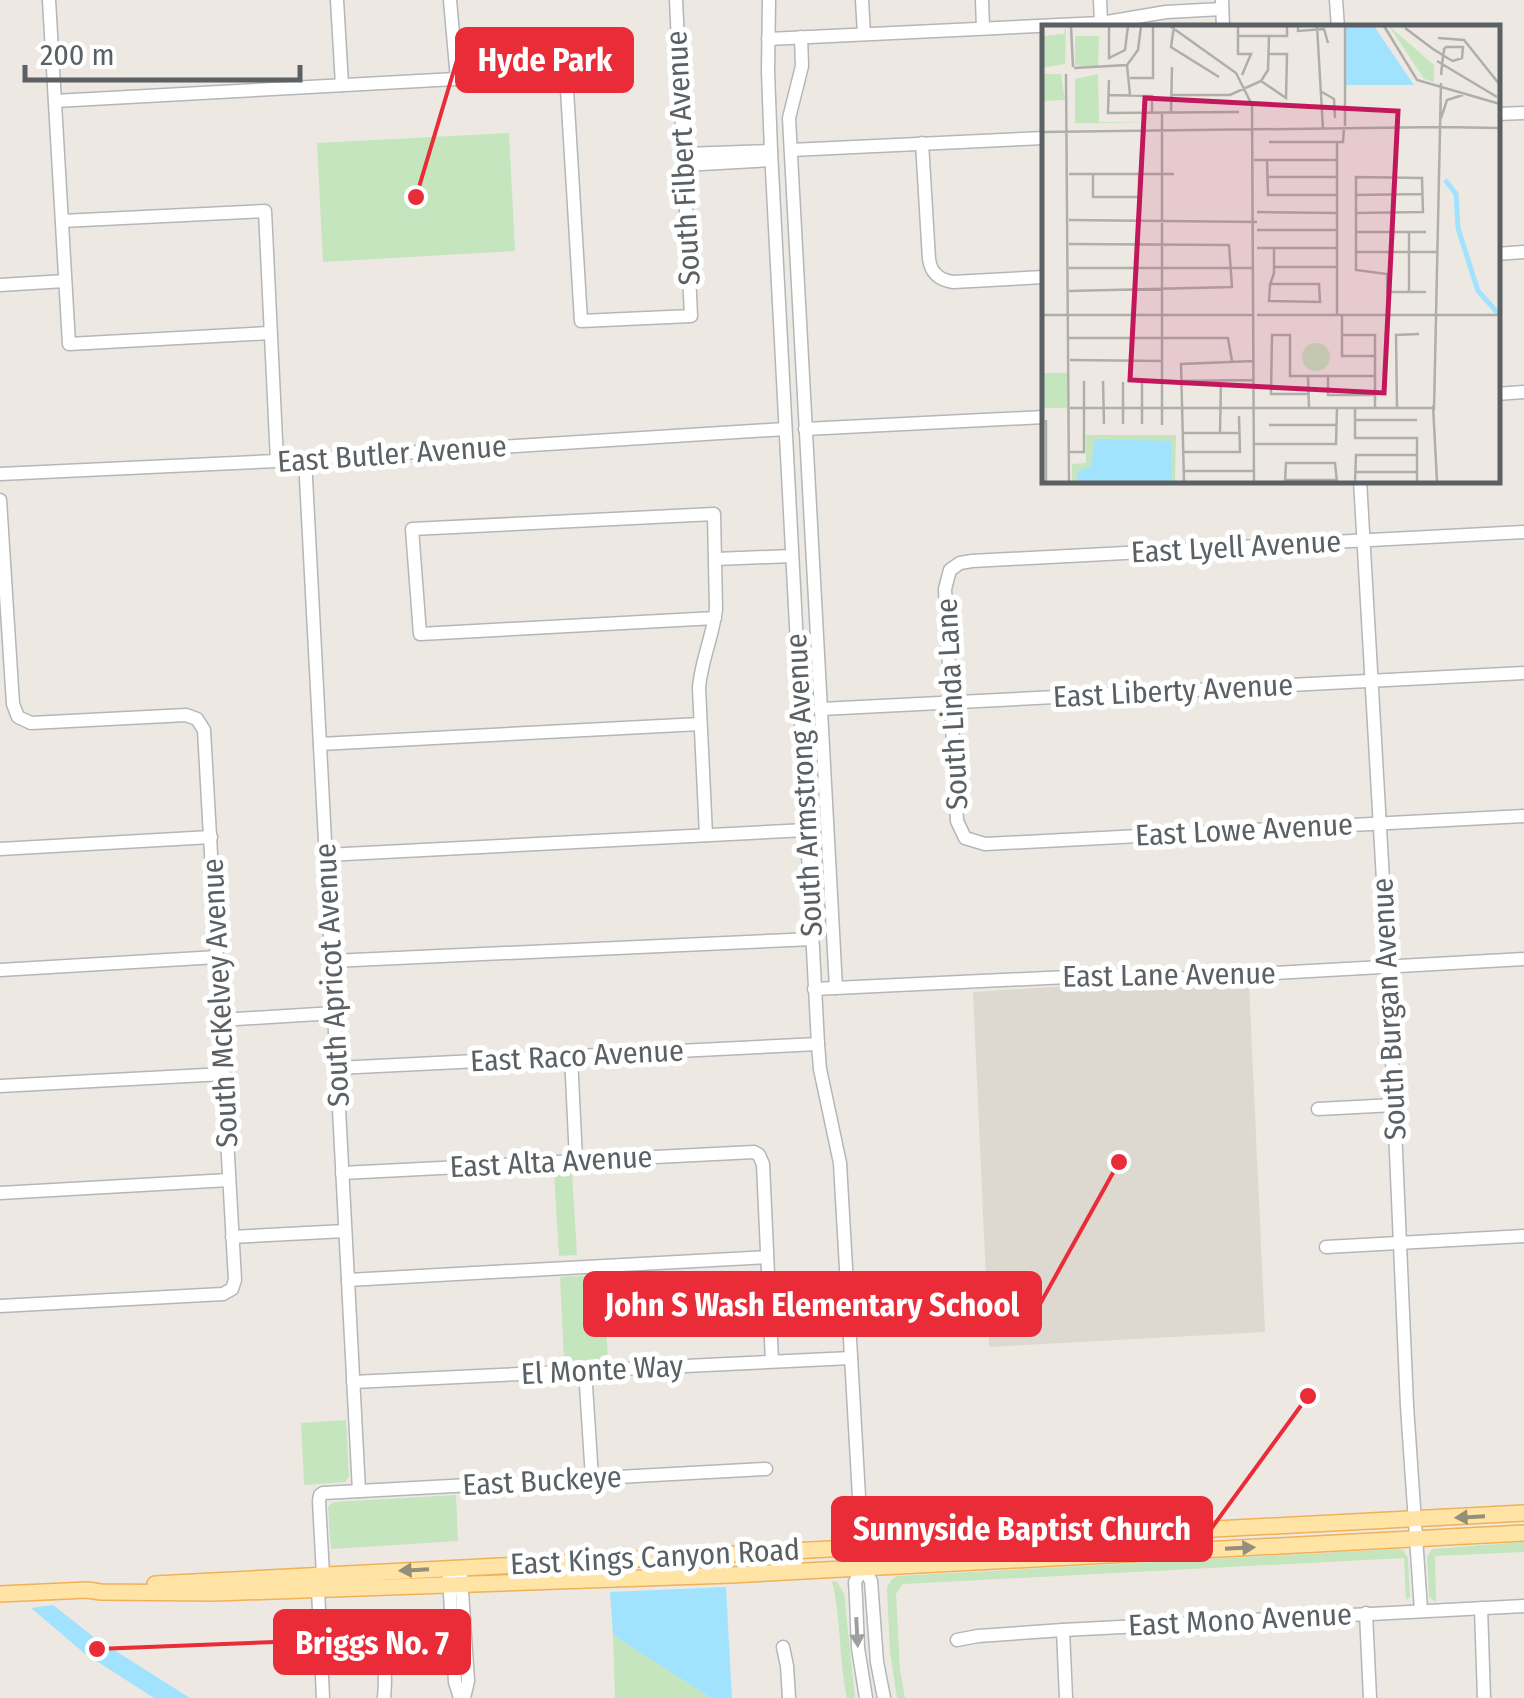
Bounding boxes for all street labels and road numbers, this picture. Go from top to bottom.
street label: South Filbert Avenue [658,30,708,286]
street label: East Butler Avenue [276,428,508,480]
street label: East Lyell Avenue [1130,524,1342,570]
street label: South Linda Lane [928,597,976,811]
street label: South Armstrong Avenue [778,633,830,937]
street label: East Liberty Avenue [1052,667,1294,715]
street label: East Lowe Avenue [1134,806,1354,854]
street label: South Apricot Avenue [307,842,357,1108]
street label: South McKelvey Avenue [194,857,246,1149]
street label: South Burgan Avenue [1364,877,1414,1141]
street label: East Lane Avenue [1062,955,1276,995]
street label: East Raco Avenue [469,1032,685,1080]
street label: East Alta Avenue [449,1139,653,1185]
street label: El Monte Way [520,1348,685,1392]
street label: East Buckeye [462,1459,622,1503]
street label: East Kings Canyon Road [509,1531,801,1583]
street label: East Mono Avenue [1127,1596,1353,1644]

